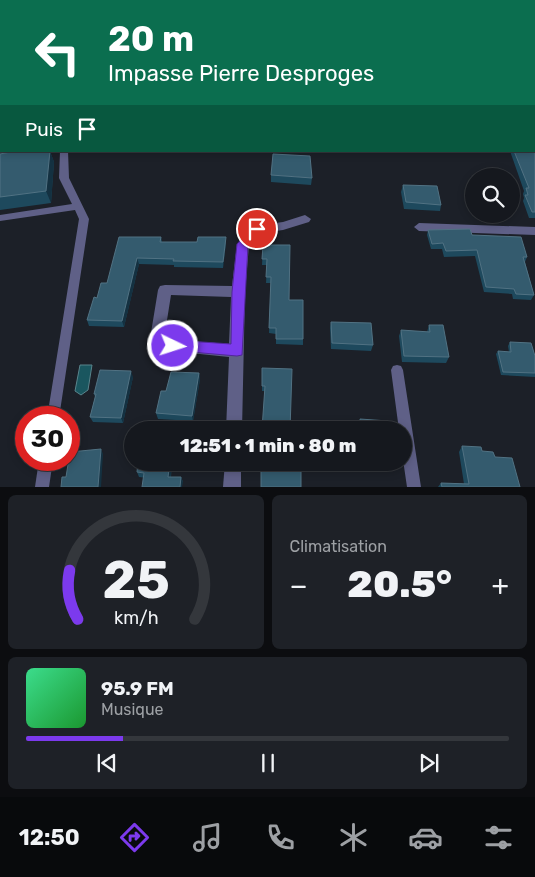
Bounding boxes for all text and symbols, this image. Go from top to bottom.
text: 20 m [108,18,194,60]
icon: left [25,20,90,85]
text: Impasse Pierre Desproges [108,60,374,87]
icon: arrive [73,115,101,143]
text: Puis [25,118,63,141]
map controls [465,168,520,223]
button: search [465,168,520,223]
pin [236,208,278,250]
icon: arrive [243,215,271,243]
position arrow [146,319,198,371]
speed limit sign: 30 [15,406,80,471]
text: 12:51 · 1 min · 80 m [180,434,356,457]
text: Climatisation [290,537,387,556]
text: 25 [102,549,169,611]
text: 20.5° [347,561,452,607]
text: − [290,569,308,602]
text: + [492,569,509,602]
text: km/h [113,607,158,628]
text: 95.9 FM [101,677,174,700]
text: Musique [101,700,164,719]
icon: previous [93,749,121,777]
icon: pause [254,749,282,777]
icon: next [415,749,443,777]
icon: directions [117,820,152,855]
icon: music [190,820,225,855]
icon: phone [263,820,298,855]
icon: climate [336,820,371,855]
icon: car [408,820,443,855]
icon: filters [481,820,516,855]
text: 12:50 [19,824,80,851]

